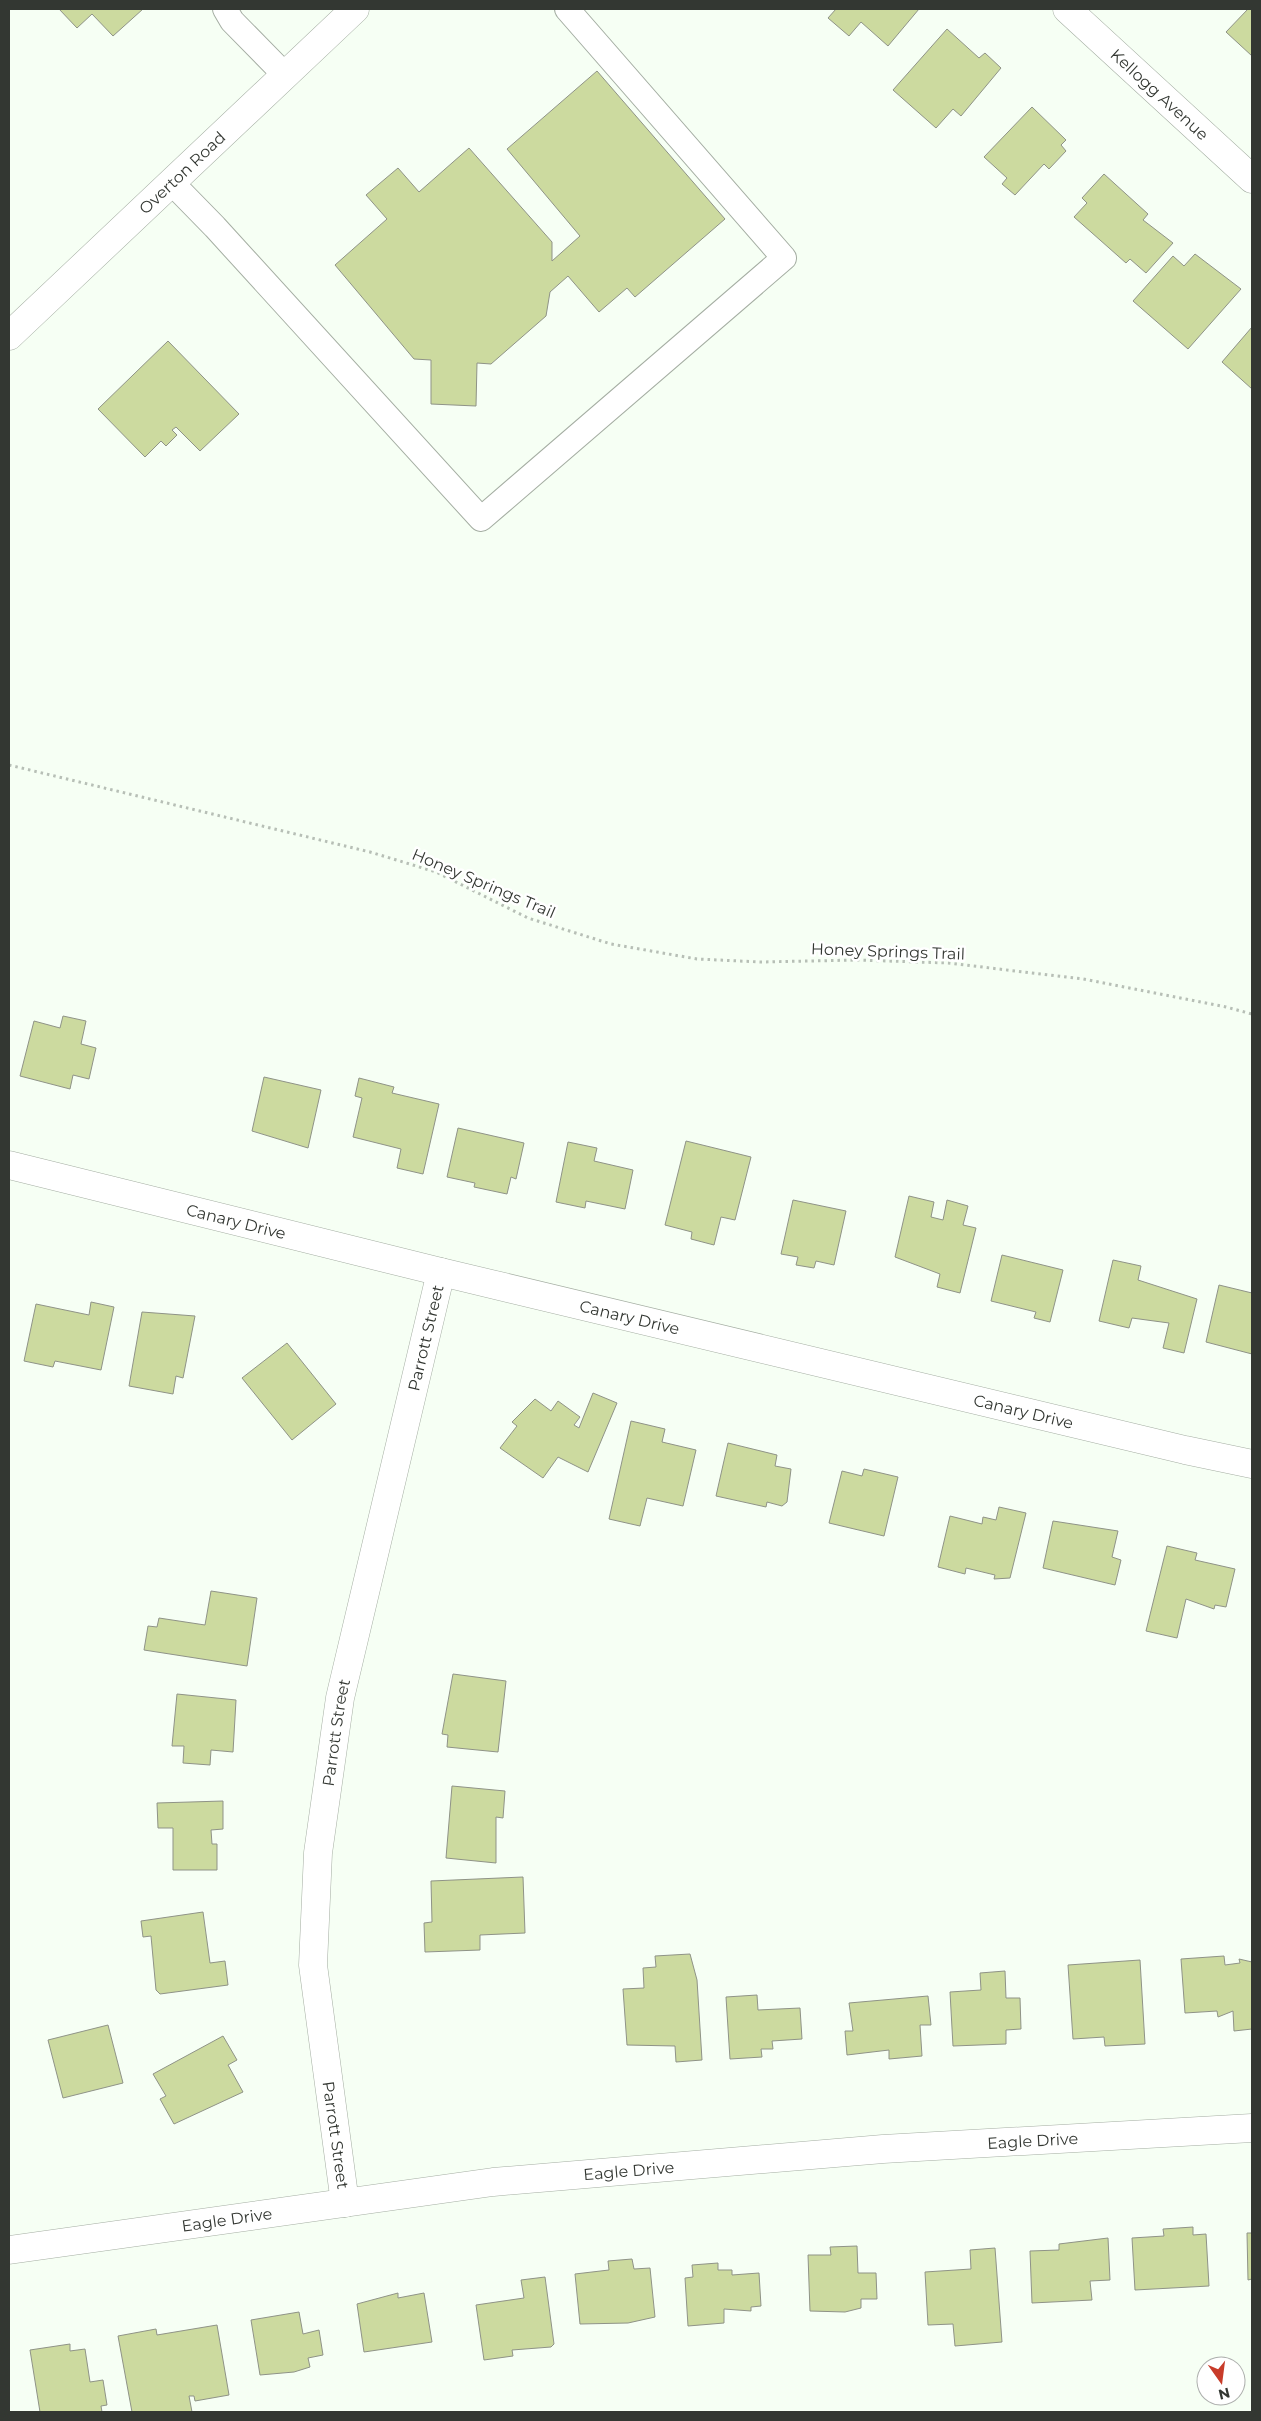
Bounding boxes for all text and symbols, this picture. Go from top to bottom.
street label: Kellogg Avenue [1107,45,1212,144]
street label: Overton Road [135,128,229,218]
street label: Honey Springs Trail [409,845,558,922]
street label: Honey Springs Trail [811,939,965,964]
street label: Canary Drive [184,1200,288,1243]
street label: Parrott Street [404,1282,448,1393]
street label: Canary Drive [578,1296,681,1339]
street label: Canary Drive [972,1391,1075,1433]
street label: Parrott Street [319,1676,354,1788]
street label: Parrott Street [319,2080,353,2191]
street label: Eagle Drive [987,2129,1079,2153]
street label: Eagle Drive [583,2158,675,2184]
street label: Eagle Drive [180,2204,273,2236]
north arrow [1196,2356,1246,2406]
text: N [1216,2384,1232,2404]

